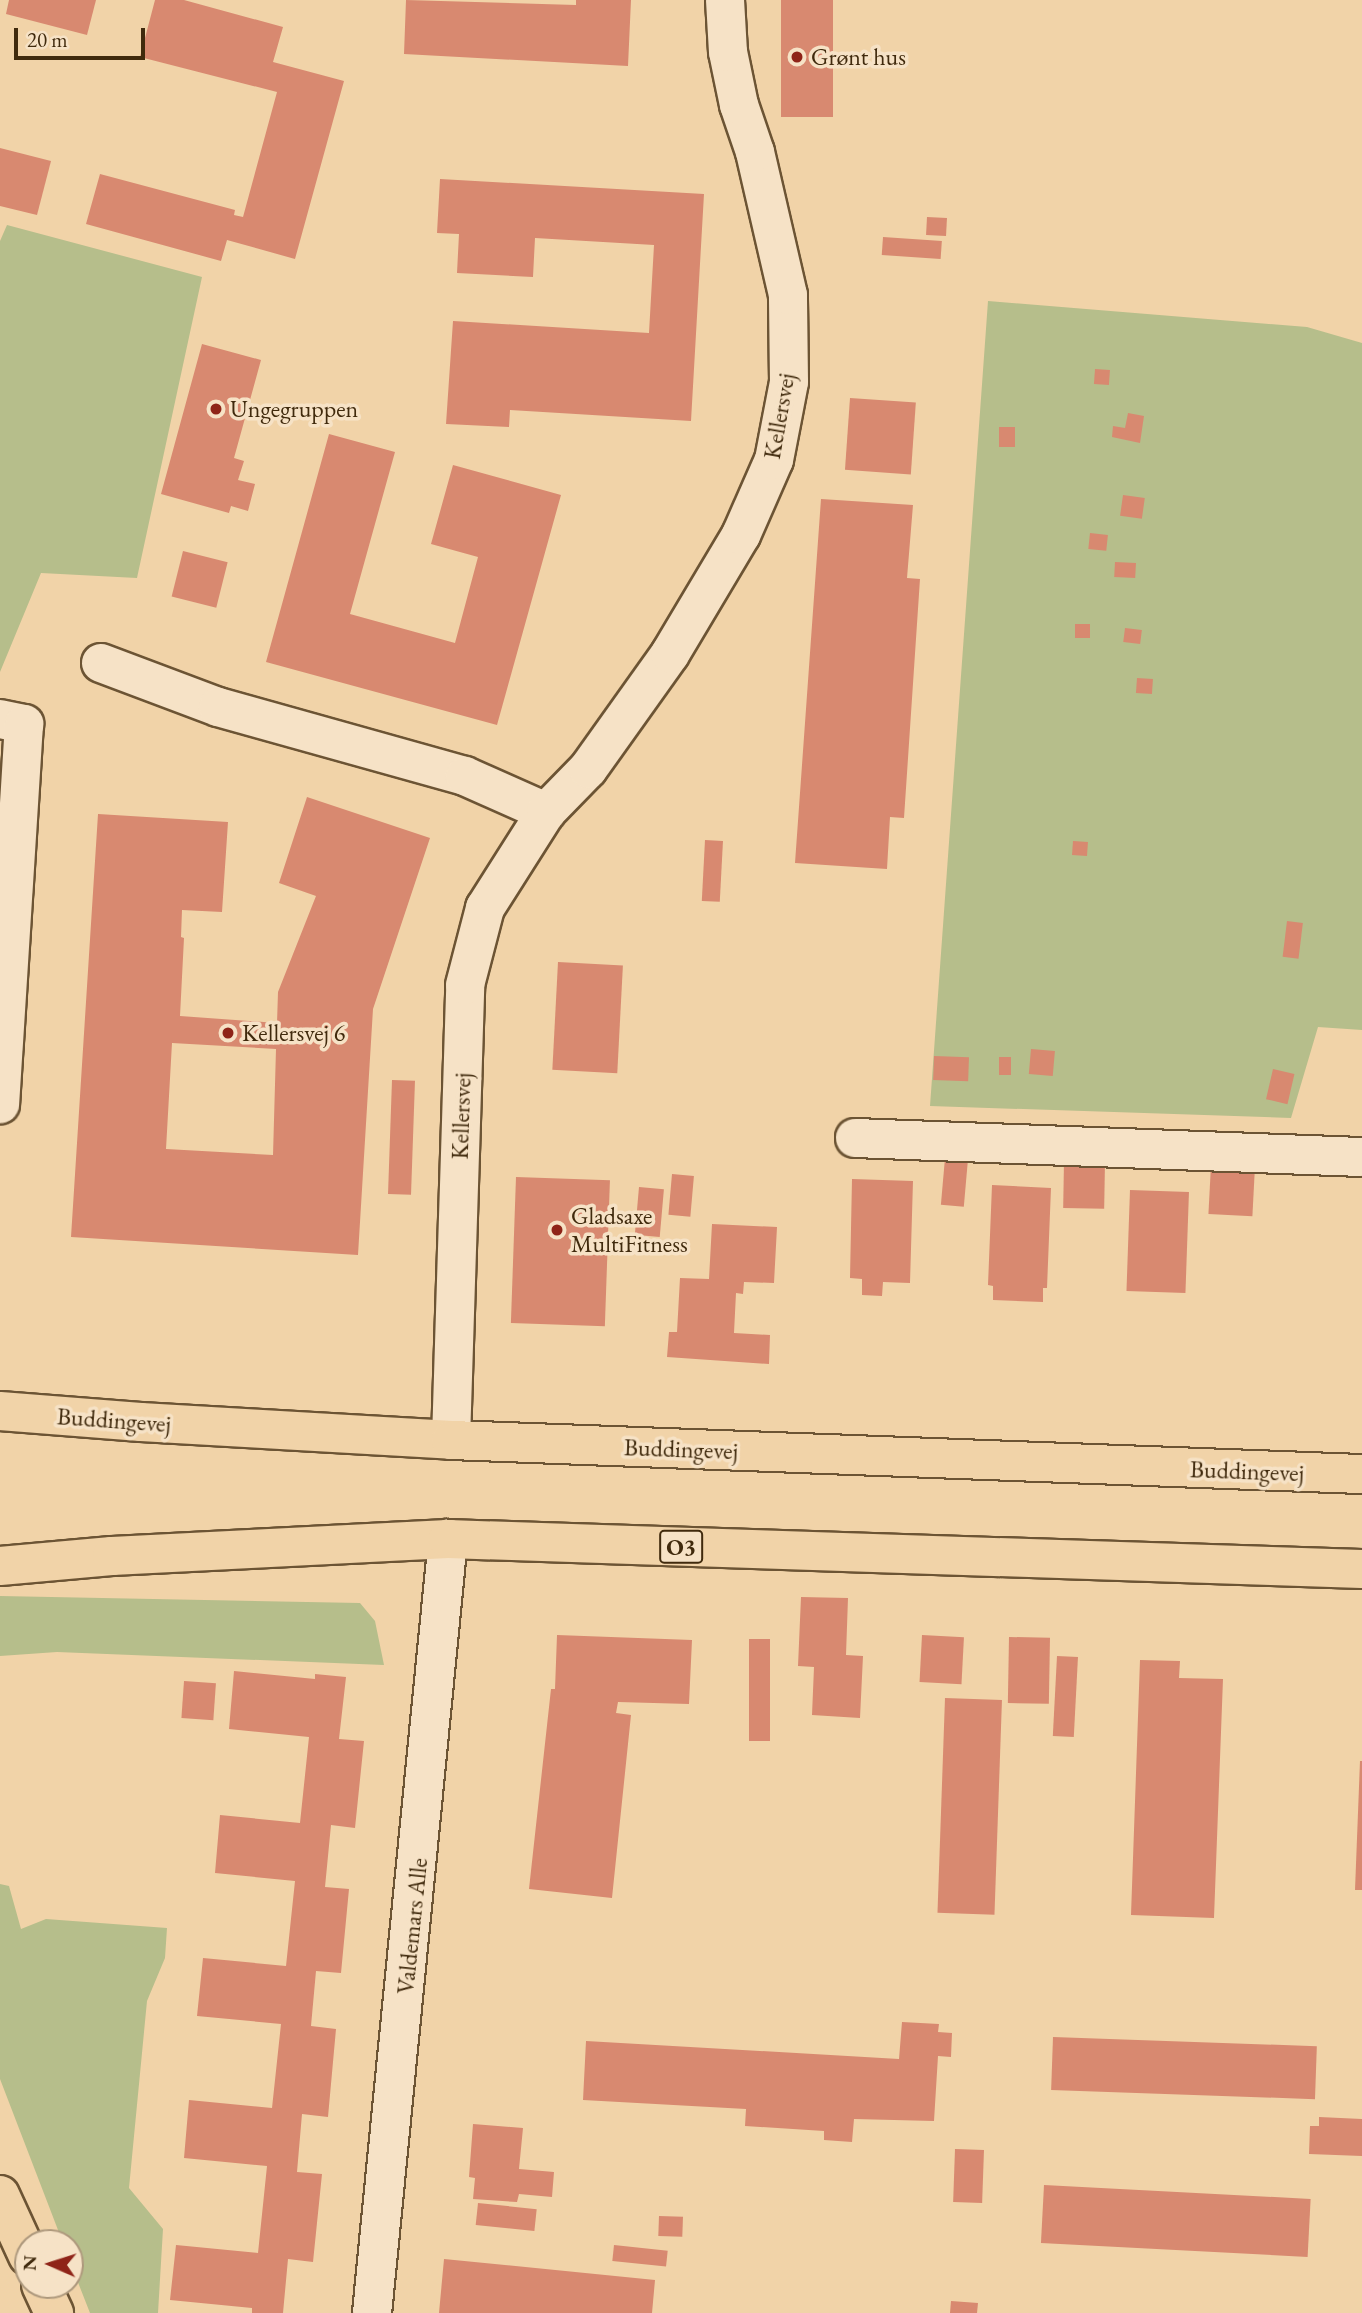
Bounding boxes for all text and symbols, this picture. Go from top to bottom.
scale bar [18,14,149,58]
text: 20 m [27,26,68,53]
place label: Grønt hus [811,43,906,71]
marker: Grønt hus [789,49,805,65]
street label: Kellersvej [757,371,801,461]
place label: Ungegruppen [230,395,358,423]
marker: Ungegruppen [208,401,224,417]
place label: Kellersvej 6 [242,1019,345,1047]
marker: Kellersvej 6 [220,1025,236,1041]
street label: Kellersvej [445,1072,477,1160]
place label: Gladsaxe MultiFitness [571,1202,688,1258]
marker: Gladsaxe MultiFitness [549,1222,565,1238]
street label: Buddingevej [56,1402,172,1438]
street label: Buddingevej [623,1433,739,1465]
street label: Buddingevej [1189,1455,1305,1487]
road number: O3 [658,1528,704,1566]
street label: Valdemars Alle [391,1856,433,1996]
north arrow [14,2229,84,2299]
text: N [17,2255,42,2271]

